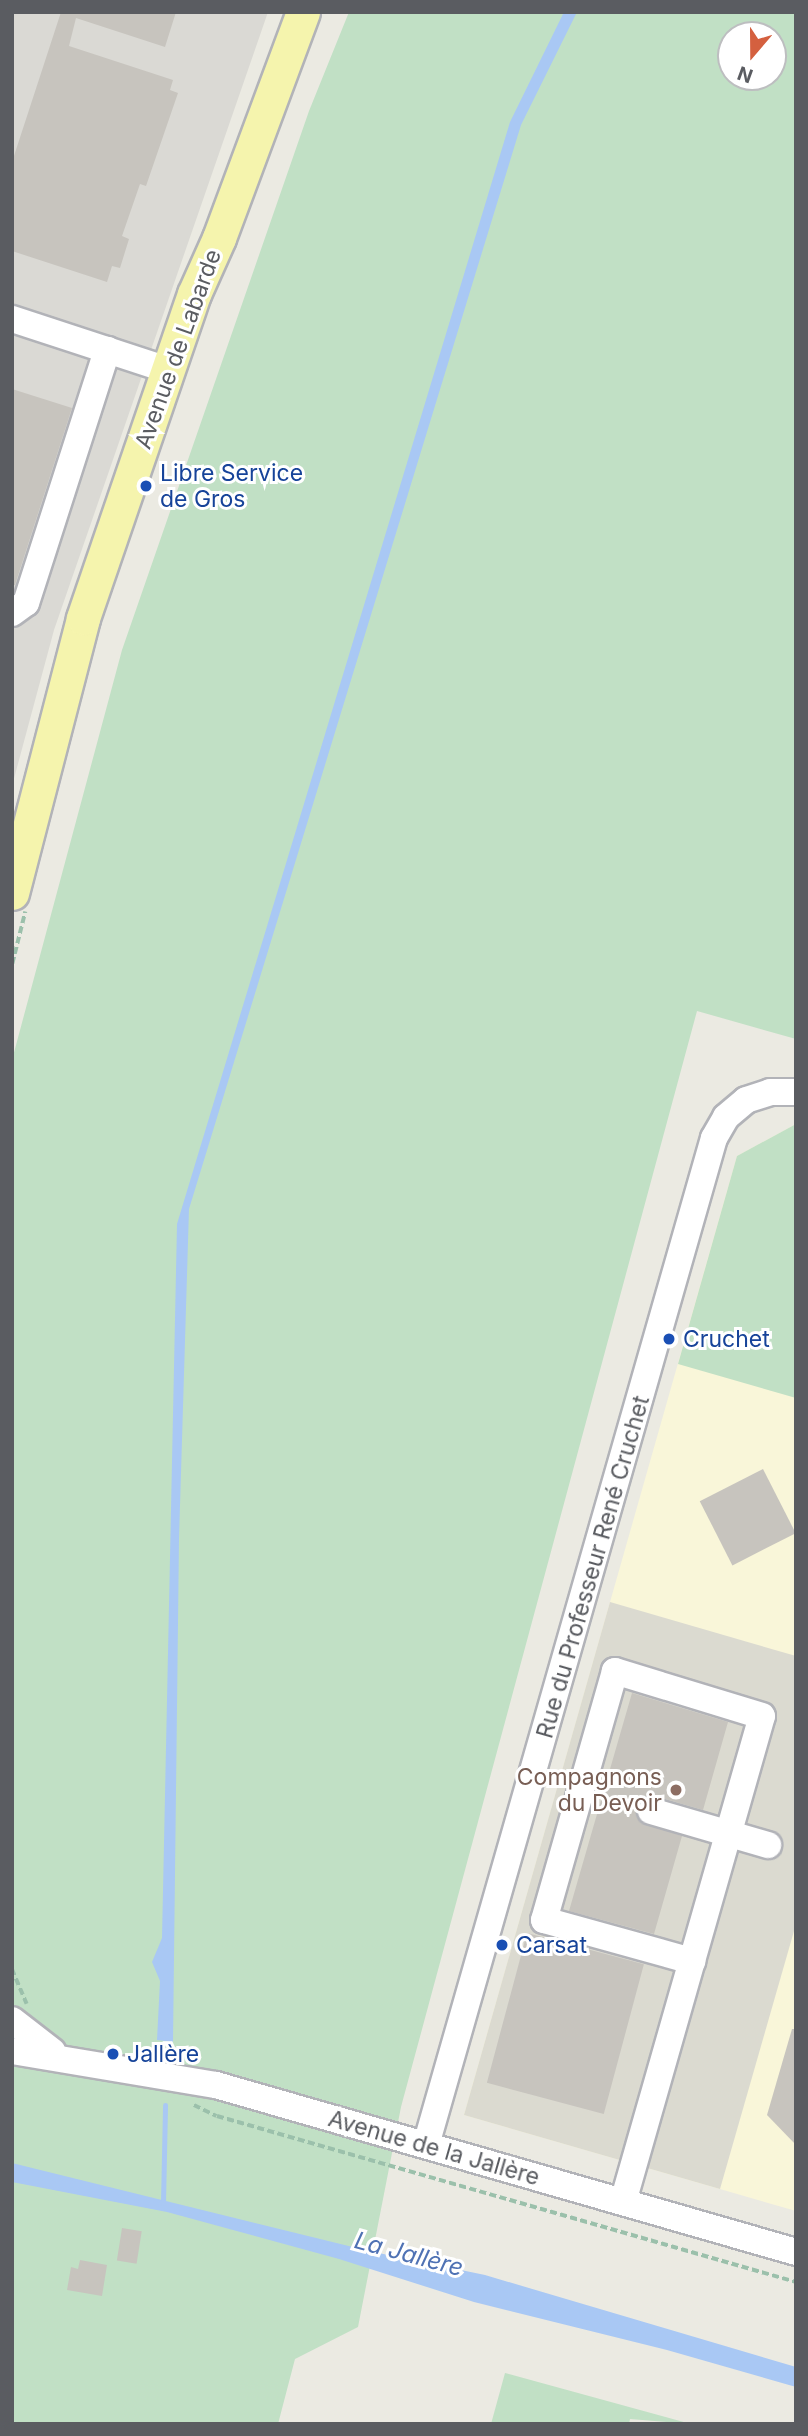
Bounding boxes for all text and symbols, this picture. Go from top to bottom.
north arrow [717,21,787,91]
text: N [735,61,756,88]
street label: Avenue de Labarde [129,246,227,452]
place label: Libre Service de Gros [160,459,303,513]
marker: Libre Service de Gros [138,478,154,494]
place label: Cruchet [683,1325,770,1353]
marker: Cruchet [661,1331,677,1347]
street label: Rue du Professeur René Cruchet [531,1393,655,1741]
place label: Compagnons du Devoir [517,1763,662,1817]
marker: Compagnons du Devoir [668,1782,684,1798]
place label: Carsat [516,1931,587,1959]
marker: Carsat [494,1937,510,1953]
place label: Jallère [127,2040,199,2068]
marker: Jallère [105,2046,121,2062]
street label: Avenue de la Jallère [325,2105,543,2191]
water label: La Jallère [351,2226,467,2282]

